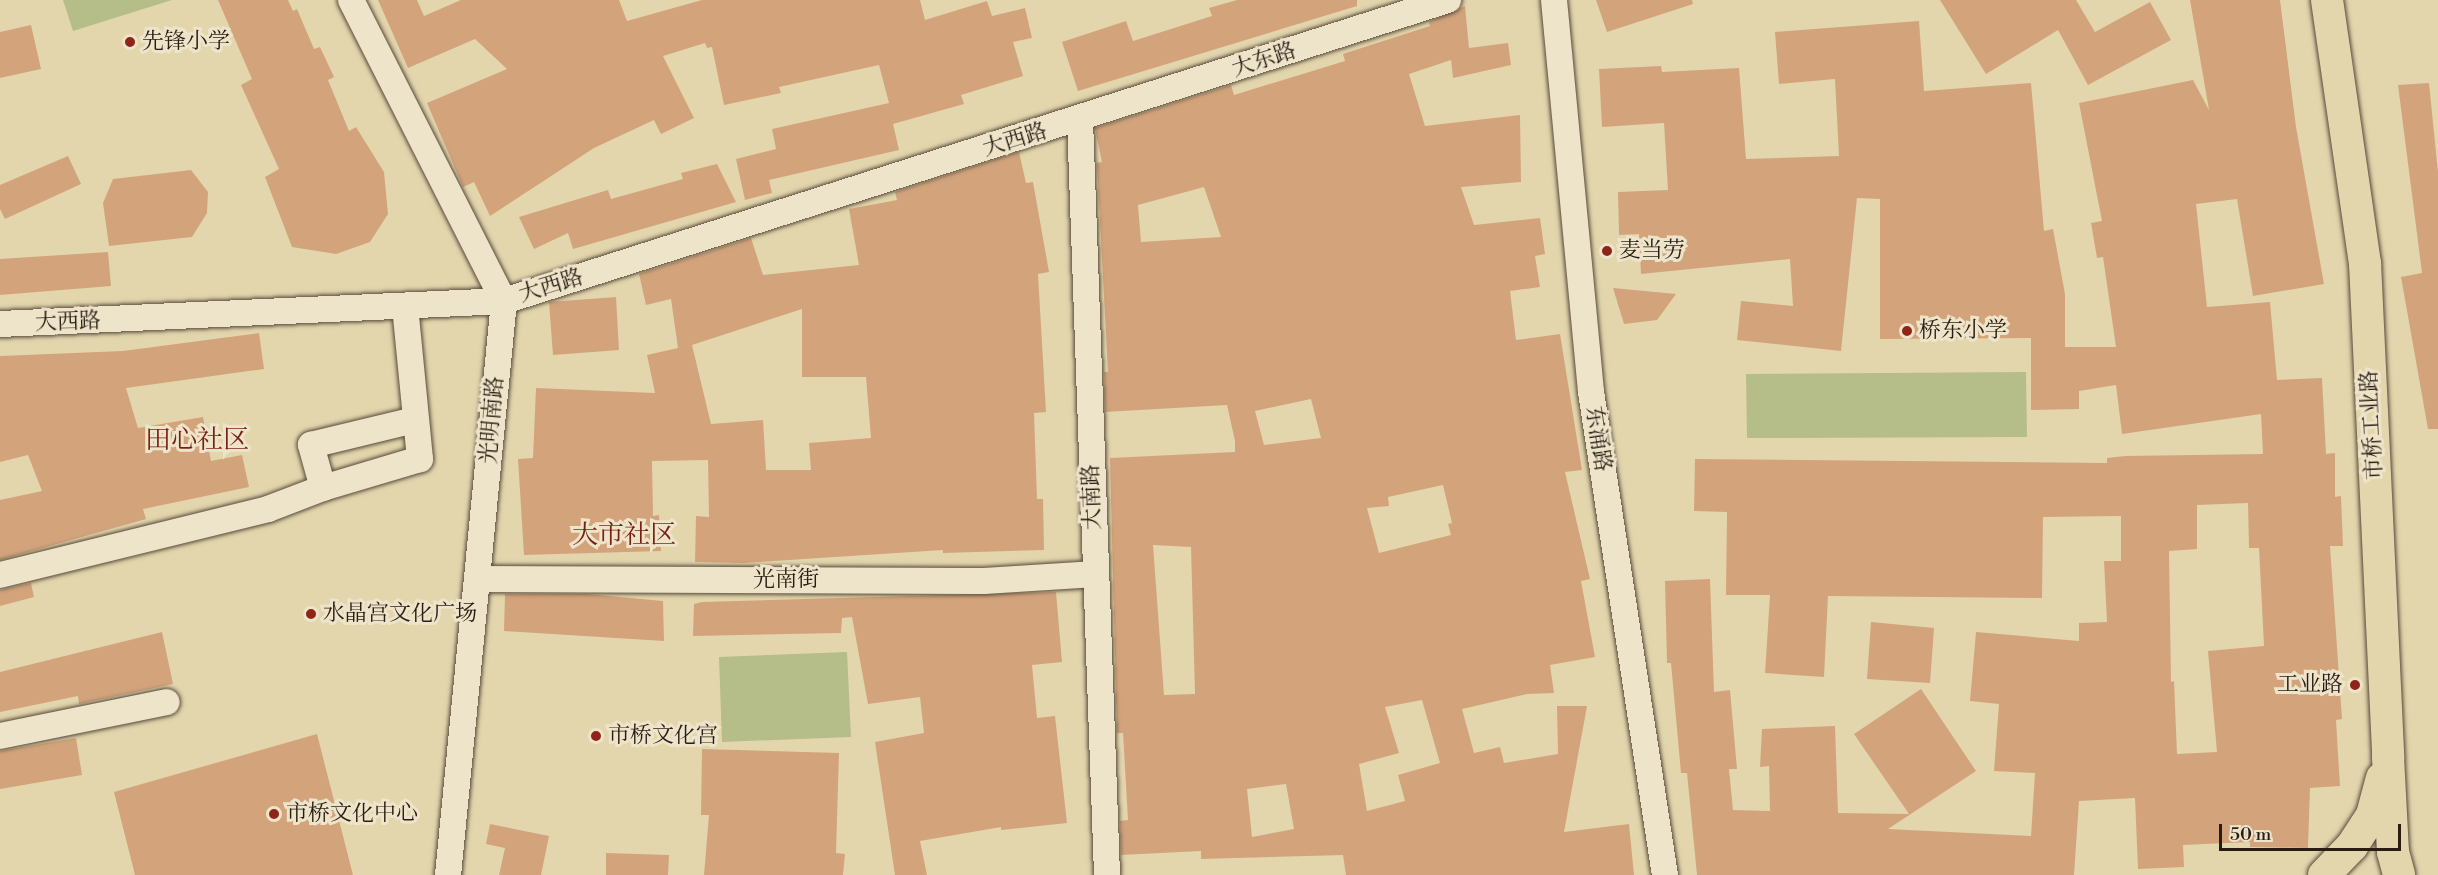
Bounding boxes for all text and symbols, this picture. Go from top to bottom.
place label: 先锋小学 [142,29,230,55]
marker: 先锋小学 [123,35,137,49]
street label: 大东路 [1229,37,1299,83]
street label: 大西路 [980,118,1050,162]
place label: 麦当劳 [1619,238,1685,264]
marker: 麦当劳 [1600,244,1614,258]
street label: 大西路 [516,264,586,308]
street label: 大西路 [35,308,101,336]
place label: 桥东小学 [1919,318,2007,344]
marker: 桥东小学 [1900,324,1914,338]
street label: 市桥工业路 [2356,369,2388,481]
street label: 光明南路 [475,375,509,465]
street label: 东涌路 [1580,404,1616,474]
district label: 田心社区 [145,425,249,457]
street label: 大南路 [1078,464,1106,530]
district label: 大市社区 [572,520,676,552]
street label: 光南街 [753,567,819,593]
place label: 水晶宫文化广场 [323,601,477,627]
marker: 水晶宫文化广场 [304,607,318,621]
place label: 工业路 [2277,672,2343,698]
marker: 工业路 [2348,678,2362,692]
place label: 市桥文化宫 [608,723,718,749]
marker: 市桥文化宫 [589,729,603,743]
place label: 市桥文化中心 [286,801,418,827]
marker: 市桥文化中心 [267,807,281,821]
scale bar [2222,812,2404,850]
text: 50 m [2230,823,2271,846]

